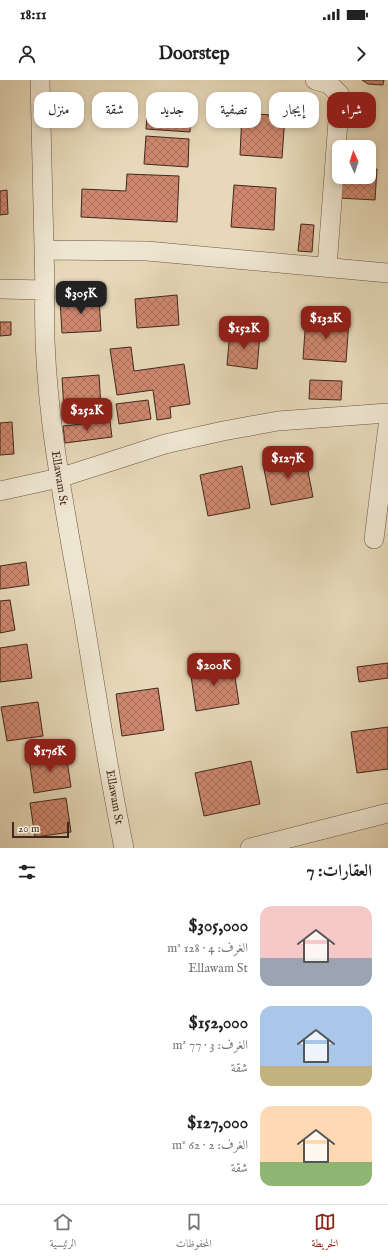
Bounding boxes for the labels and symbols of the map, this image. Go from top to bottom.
north arrow [332,140,376,184]
pin: $305K [53,281,109,315]
pin: $132K [298,306,354,340]
pin: $152K [216,316,272,350]
pin: $252K [59,398,115,432]
pin: $127K [260,446,316,480]
street label: Ellawam St [48,450,71,506]
pin: $200K [186,653,242,687]
pin: $176K [22,739,78,773]
street label: Ellawam St [102,769,127,826]
scale bar [12,820,69,839]

